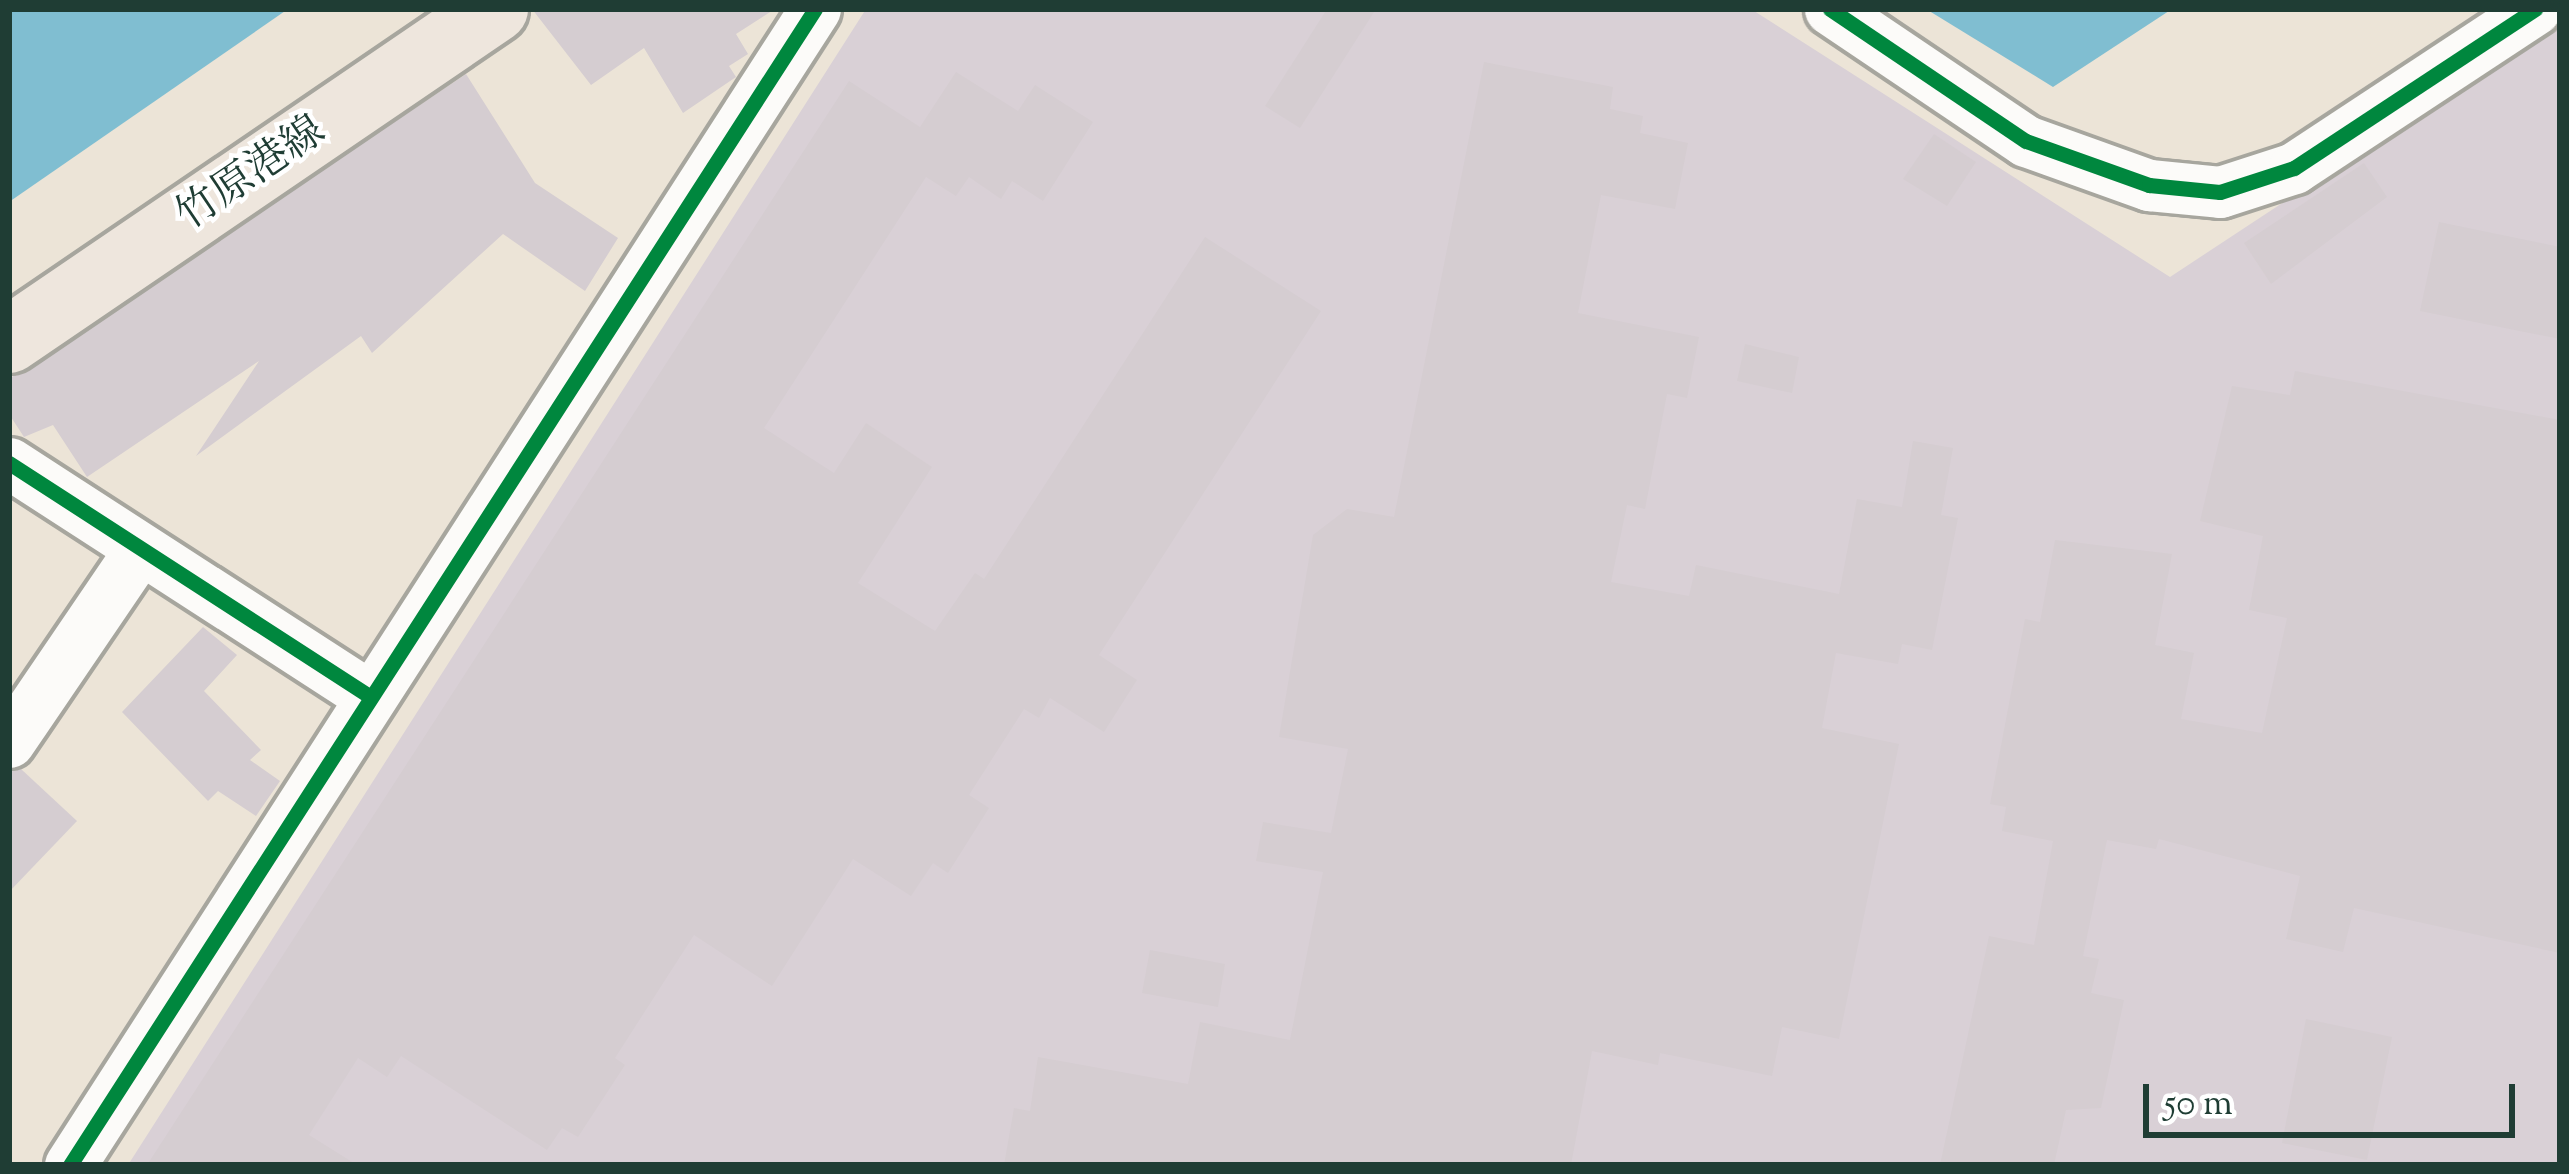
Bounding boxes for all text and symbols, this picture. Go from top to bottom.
street label: 竹原港線 [168,107,336,243]
scale bar [2149,1060,2521,1134]
text: 50 m [2164,1079,2233,1131]

